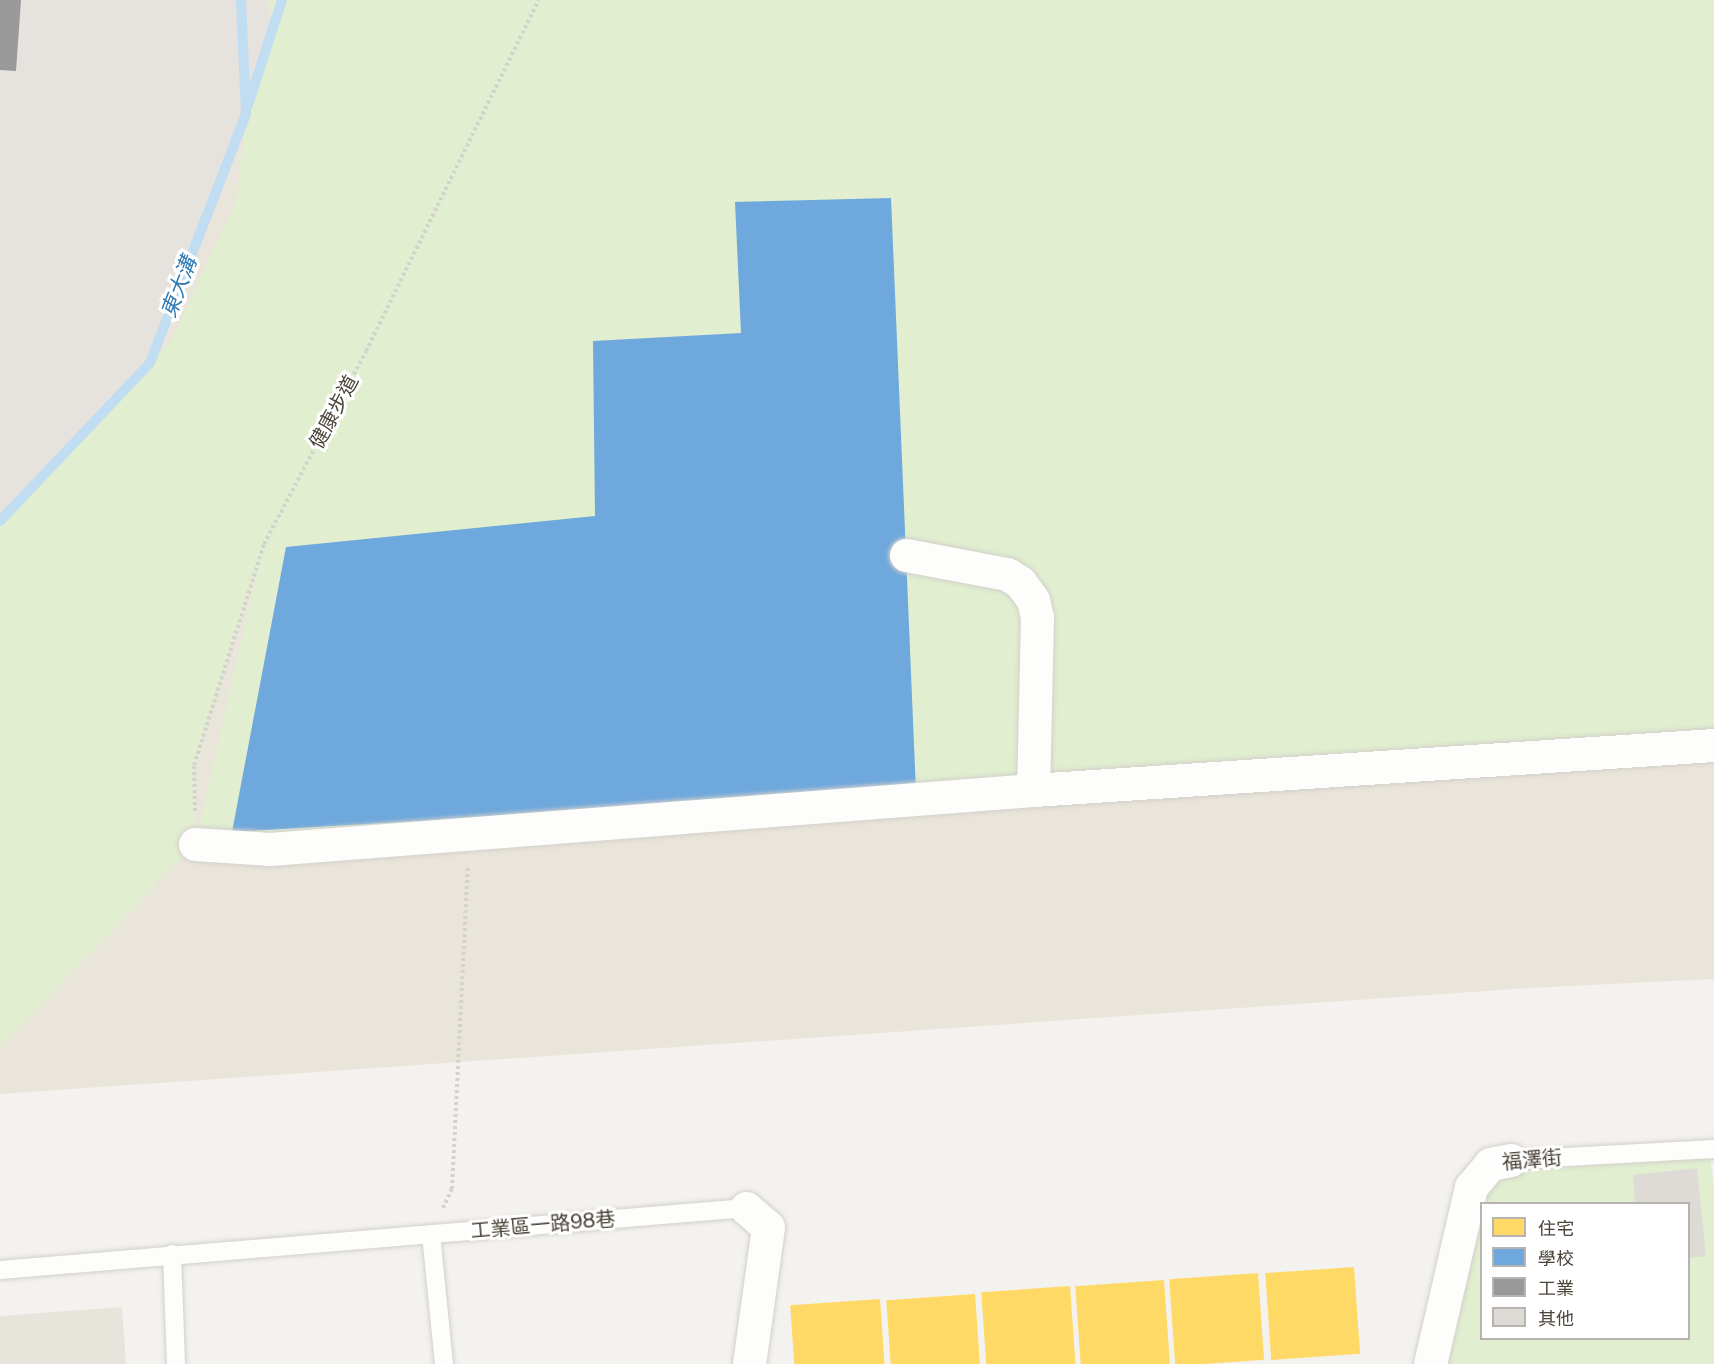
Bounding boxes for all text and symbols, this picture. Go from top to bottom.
water label: 東大溝 [156,253,202,321]
street label: 健康步道 [305,371,363,453]
street label: 福澤街 [1501,1145,1563,1175]
legend [1480,1202,1690,1340]
street label: 工業區一路98巷 [470,1207,616,1243]
text: 住宅 [1538,1218,1574,1239]
text: 學校 [1538,1248,1574,1269]
text: 工業 [1538,1278,1574,1299]
text: 其他 [1538,1308,1574,1329]

